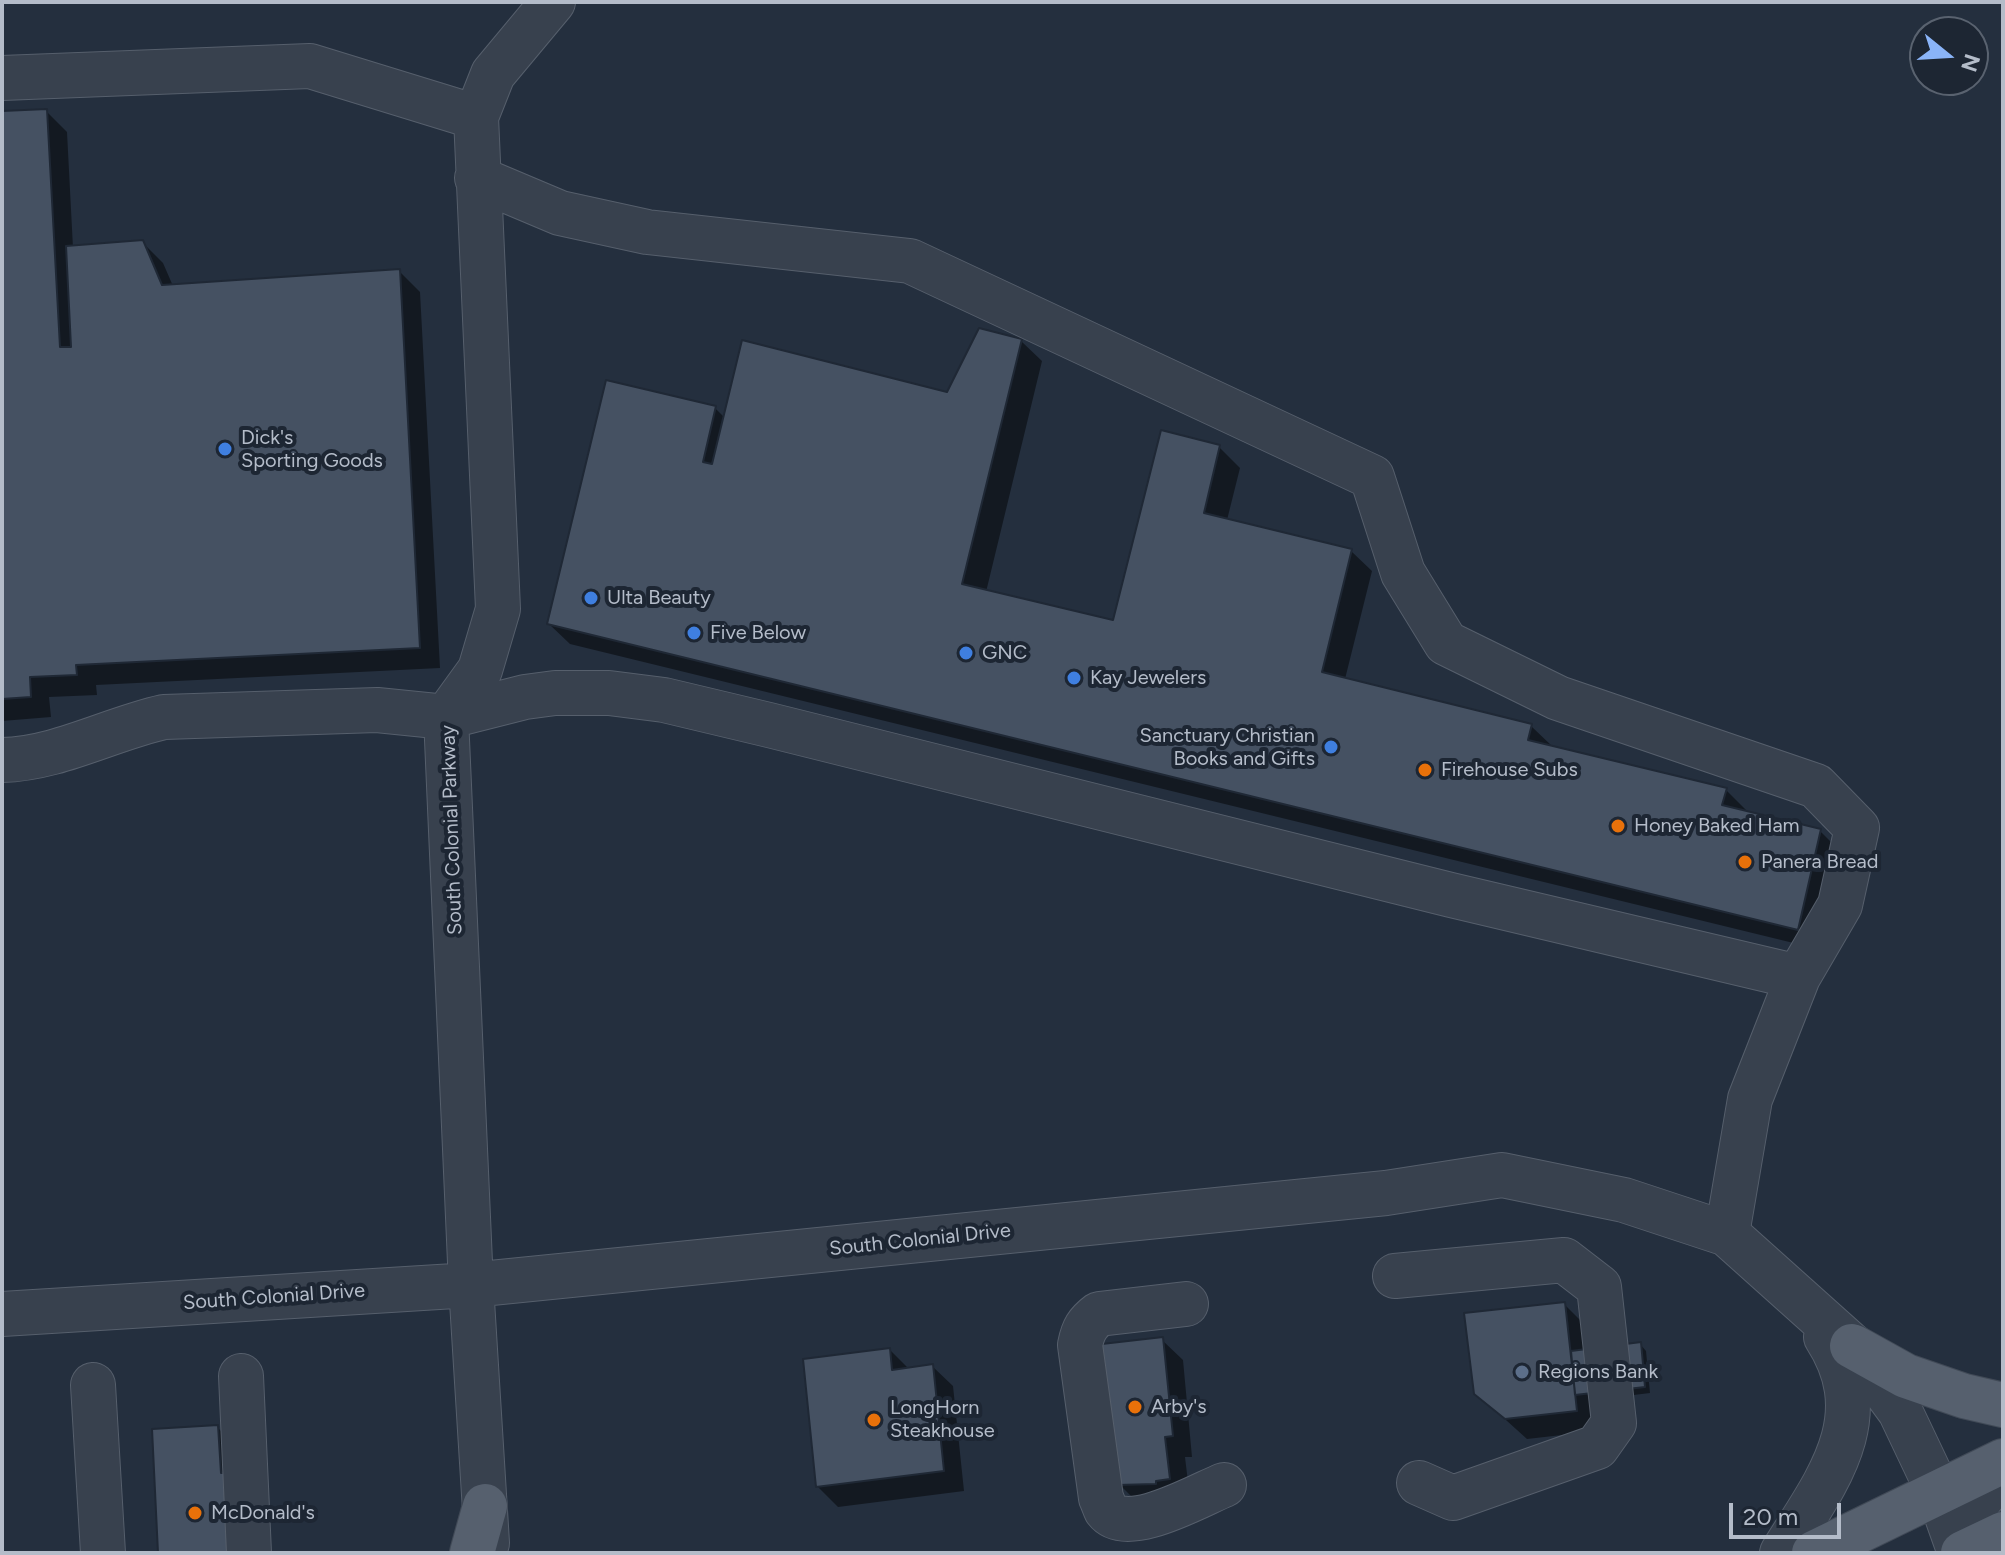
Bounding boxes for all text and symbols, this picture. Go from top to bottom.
north arrow [1909,16,1989,96]
text: N [1955,51,1986,75]
place label: Dick's Sporting Goods [241,426,383,473]
marker: Dick's Sporting Goods [216,440,234,458]
place label: Ulta Beauty [607,586,711,610]
marker: Ulta Beauty [582,589,600,607]
place label: Five Below [710,621,806,645]
marker: Five Below [685,624,703,642]
place label: GNC [982,641,1027,665]
marker: GNC [957,644,975,662]
place label: Kay Jewelers [1090,666,1206,690]
marker: Kay Jewelers [1065,669,1083,687]
place label: Sanctuary Christian Books and Gifts [1140,724,1315,771]
street label: South Colonial Parkway [436,725,468,935]
marker: Sanctuary Christian Books and Gifts [1322,738,1340,756]
place label: Firehouse Subs [1441,758,1578,782]
marker: Firehouse Subs [1416,761,1434,779]
place label: Honey Baked Ham [1634,814,1800,838]
marker: Honey Baked Ham [1609,817,1627,835]
place label: Panera Bread [1761,850,1878,874]
marker: Panera Bread [1736,853,1754,871]
street label: South Colonial Drive [828,1219,1012,1261]
street label: South Colonial Drive [182,1279,366,1315]
place label: Regions Bank [1538,1360,1658,1384]
marker: Regions Bank [1513,1363,1531,1381]
place label: Arby's [1151,1395,1207,1419]
place label: LongHorn Steakhouse [890,1396,995,1443]
marker: Arby's [1126,1398,1144,1416]
marker: LongHorn Steakhouse [865,1411,883,1429]
scale bar [1733,1487,1845,1537]
place label: McDonald's [211,1501,315,1525]
text: 20 m [1743,1502,1798,1531]
marker: McDonald's [186,1504,204,1522]

